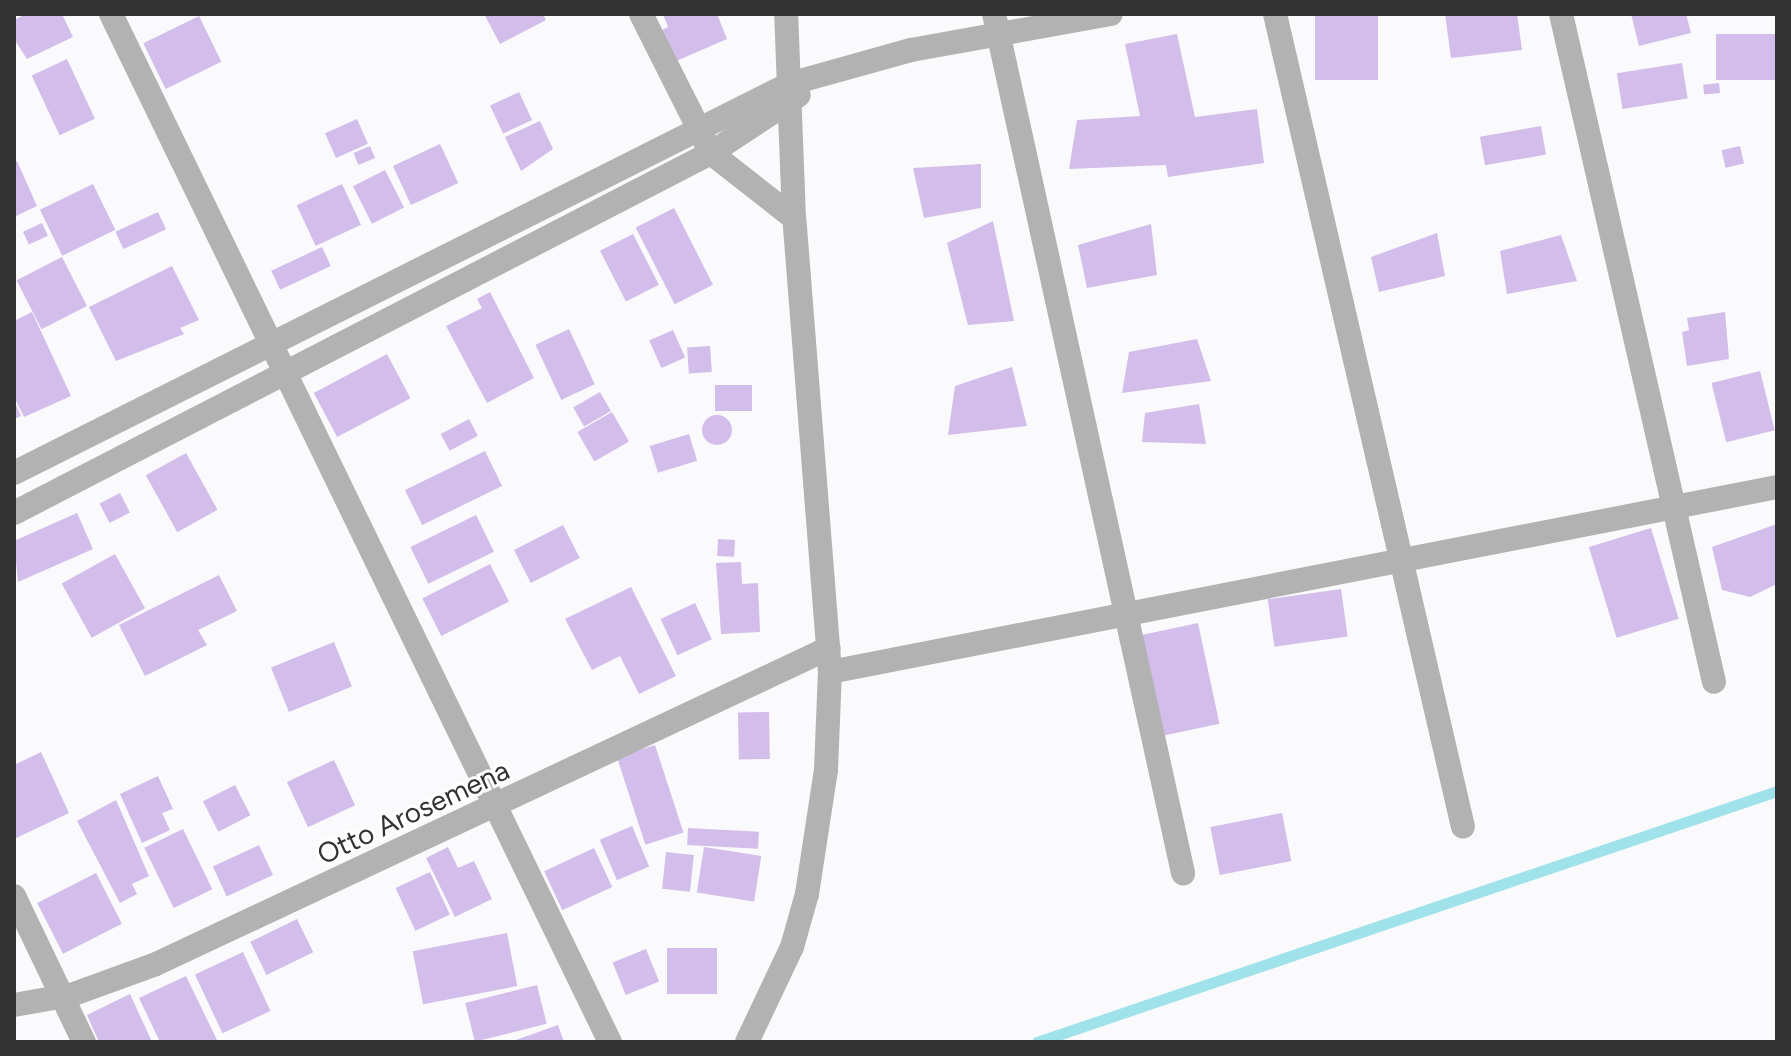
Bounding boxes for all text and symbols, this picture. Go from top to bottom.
street label: Otto Arosemena [312,753,514,871]

